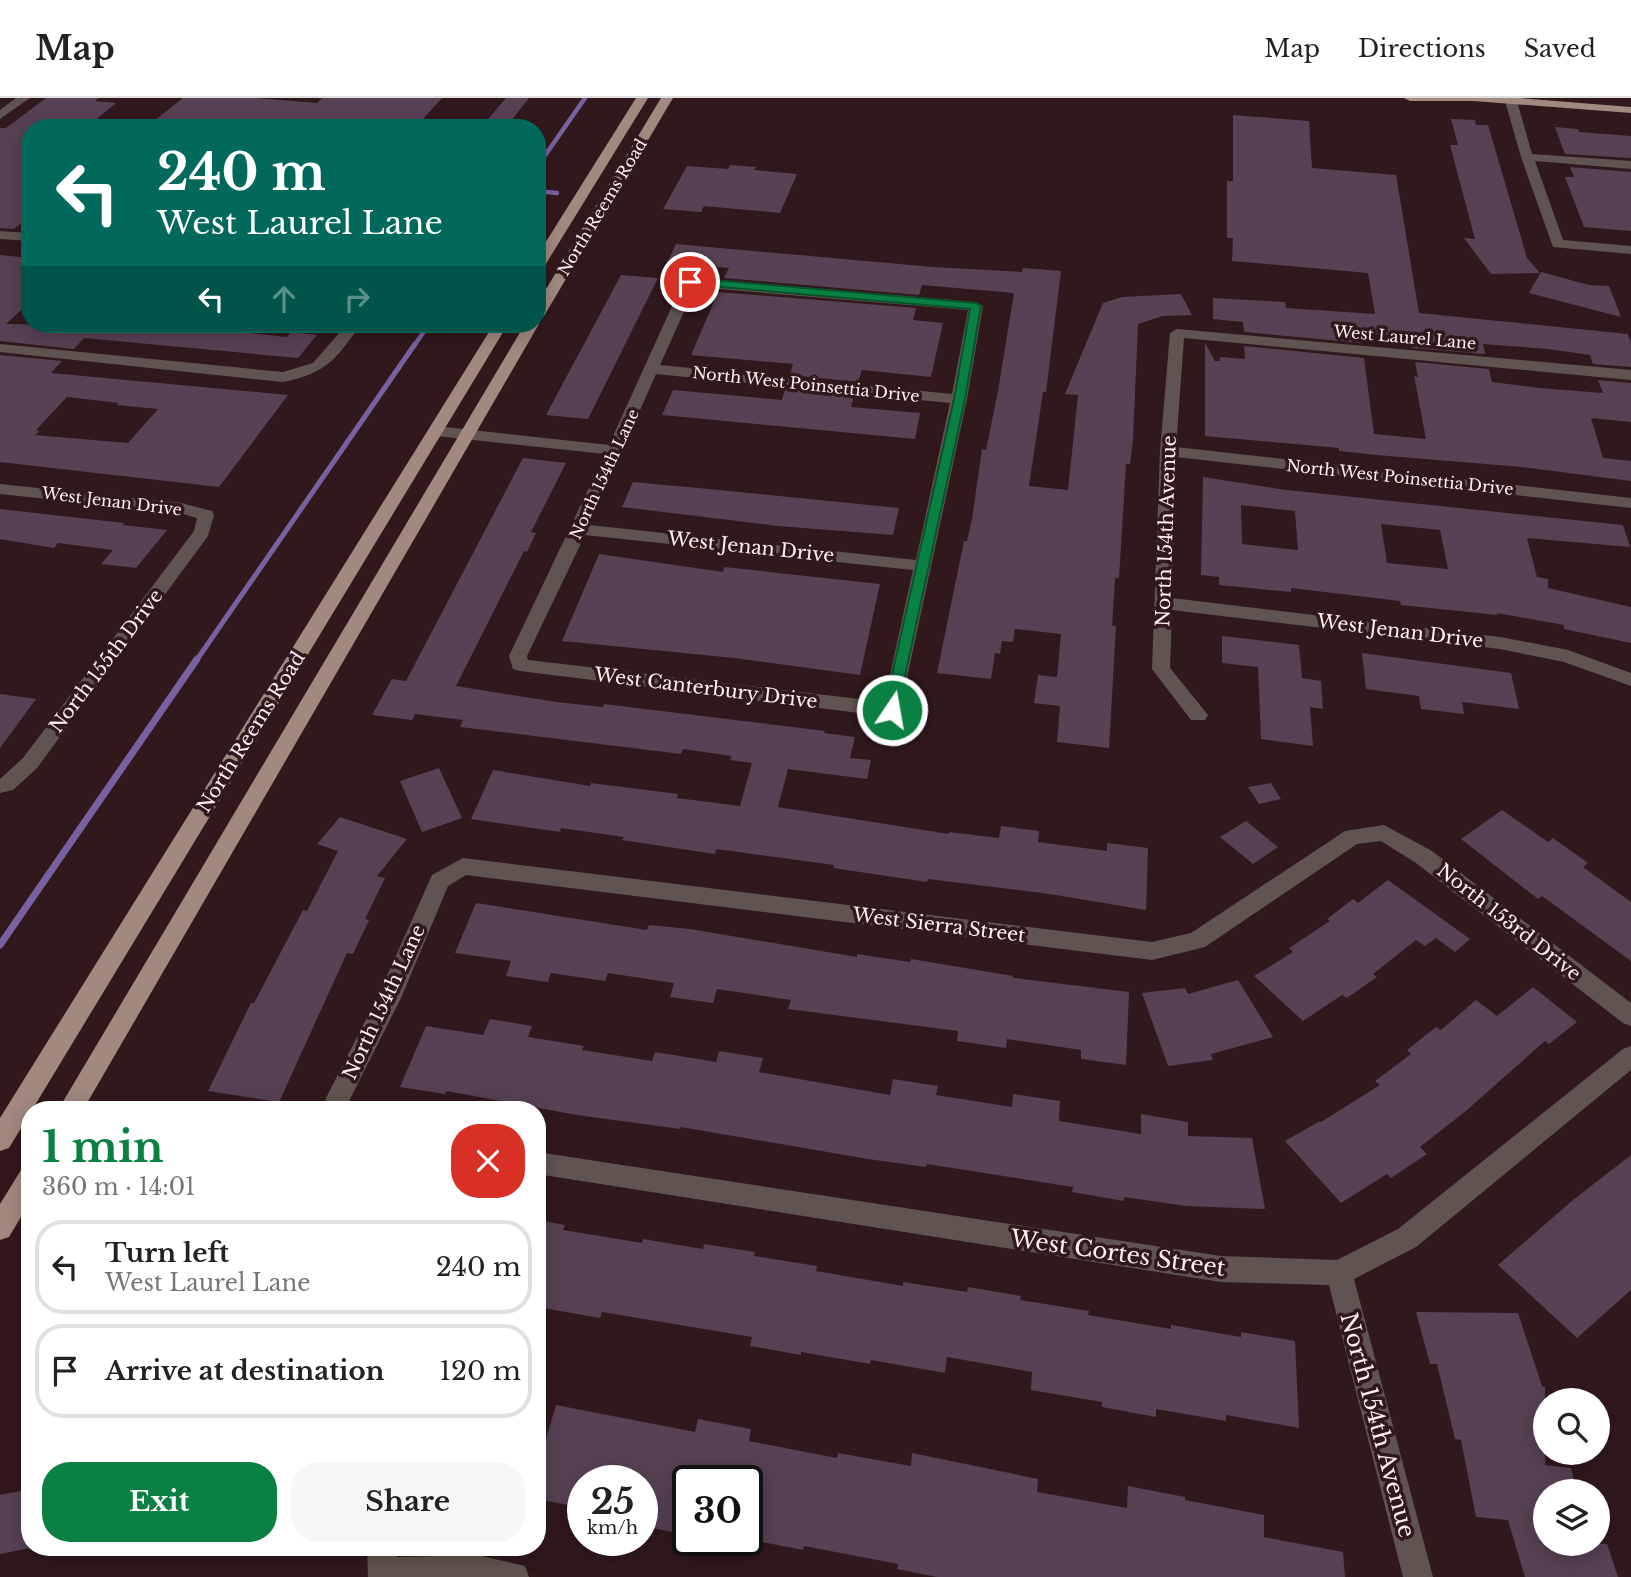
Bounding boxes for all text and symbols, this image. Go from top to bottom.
text: Map [35,28,115,69]
text: Map [1264,34,1320,63]
text: Directions [1358,34,1486,63]
text: Saved [1524,34,1596,63]
street label: North Reems Road [553,135,651,279]
text: 240 m [157,142,326,203]
icon: left [42,147,133,238]
text: West Laurel Lane [157,203,443,243]
pin [660,252,720,312]
icon: arrive [671,263,709,301]
icon: left [192,280,230,318]
icon: ahead [265,280,303,318]
icon: right [338,280,376,318]
street label: West Laurel Lane [1332,321,1477,353]
street label: North West Poinsettia Drive [692,362,920,406]
street label: North 154th Lane [565,406,643,542]
street label: North 154th Avenue [1151,435,1181,627]
street label: North West Poinsettia Drive [1286,455,1514,499]
street label: West Jenan Drive [40,482,183,520]
street label: West Jenan Drive [666,527,835,567]
street label: North 155th Drive [45,585,167,737]
street label: West Jenan Drive [1315,609,1484,653]
street label: North Reems Road [192,647,310,817]
street label: West Canterbury Drive [592,663,819,713]
position arrow [855,673,929,747]
street label: North 153rd Drive [1433,859,1585,985]
street label: West Sierra Street [850,903,1027,947]
street label: North 154th Lane [338,921,430,1083]
text: 1 min [42,1121,164,1173]
button: close [451,1124,525,1198]
text: 360 m · 14:01 [42,1173,195,1201]
street label: West Cortes Street [1008,1224,1228,1282]
text: Turn left [105,1237,229,1269]
icon: left [46,1248,84,1286]
text: 240 m [436,1251,521,1283]
text: West Laurel Lane [105,1269,311,1297]
street label: North 154th Avenue [1334,1309,1422,1541]
icon: arrive [46,1352,84,1390]
text: Arrive at destination [105,1355,385,1387]
text: 120 m [439,1355,521,1387]
map controls [1533,1388,1610,1556]
button: search [1533,1388,1610,1465]
button: Exit [42,1462,277,1542]
button: Share [291,1462,525,1542]
speed limit sign: 30 [672,1465,763,1556]
button: layers [1533,1479,1610,1556]
text: 25 [591,1480,634,1523]
text: km/h [587,1517,638,1539]

